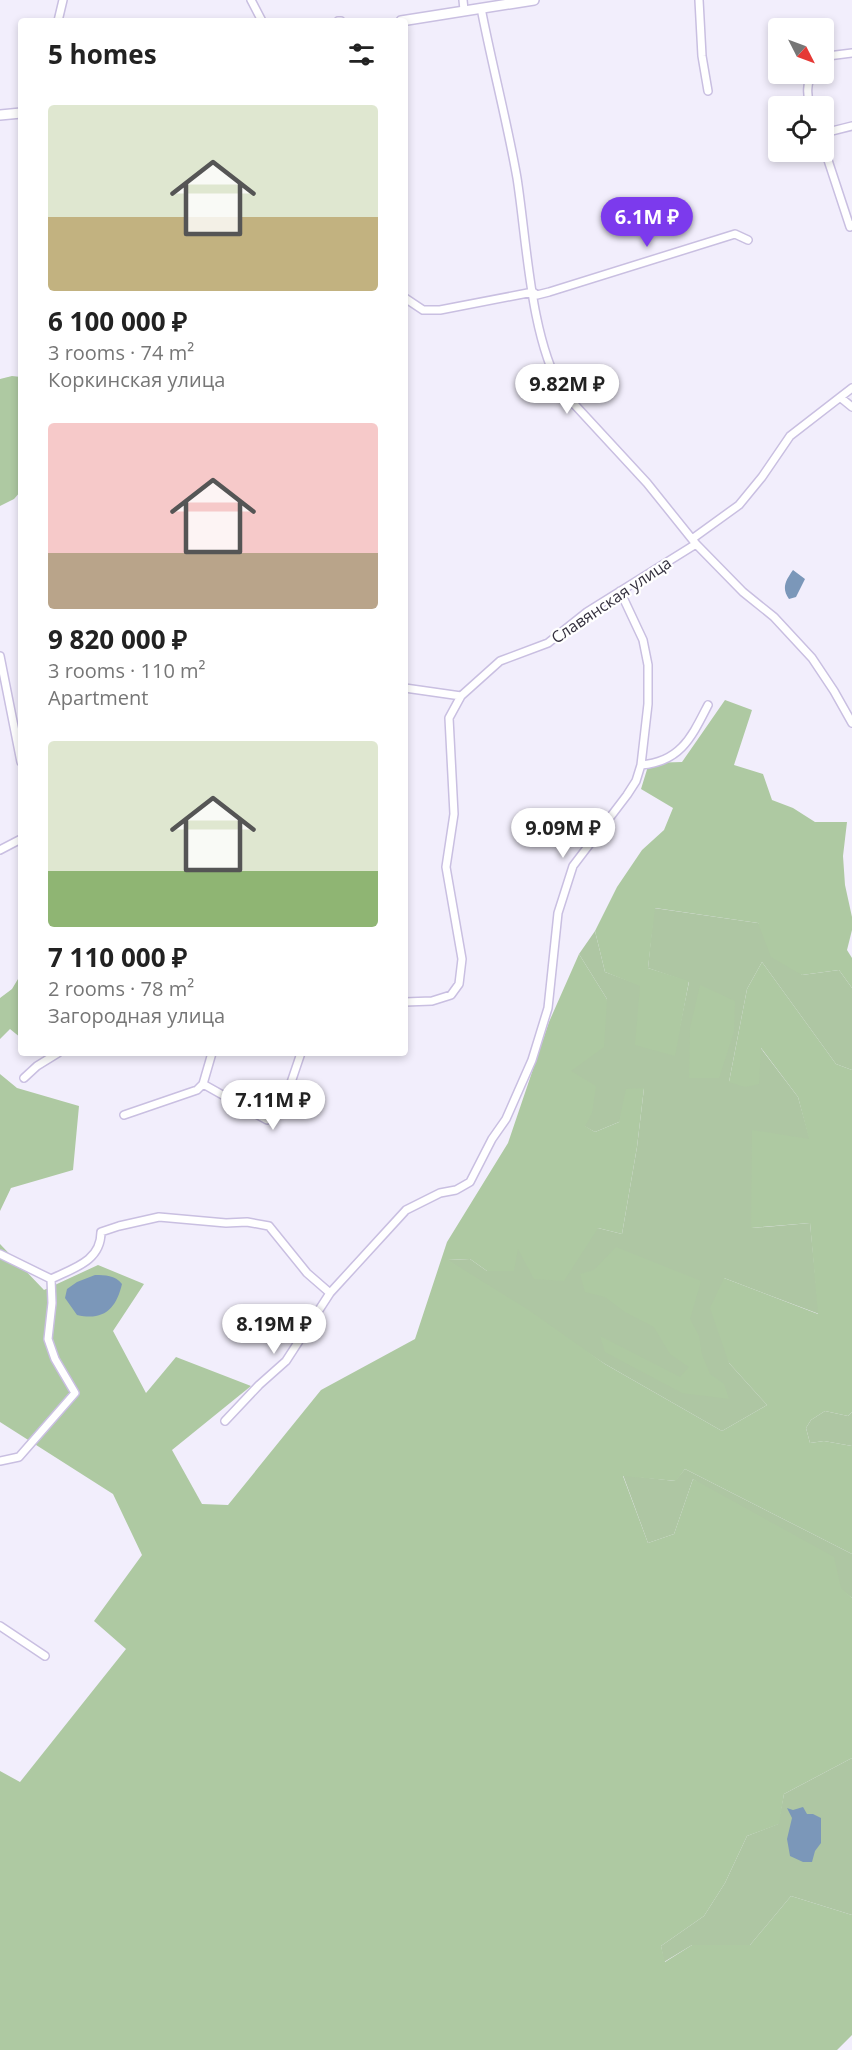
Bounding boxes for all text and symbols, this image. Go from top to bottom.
north arrow [768,18,834,84]
map controls [768,18,834,162]
text: 5 homes [48,36,157,72]
icon: filters [345,38,378,71]
button: locate [768,96,834,162]
icon: home [159,144,267,252]
pin: 6.1M ₽ [598,197,696,248]
text: 6.1M ₽ [615,203,679,230]
text: 6 100 000 ₽ [48,303,187,339]
text: 3 rooms · 74 m² [48,339,194,366]
pin: 9.82M ₽ [512,364,622,415]
text: Коркинская улица [48,366,225,393]
text: 9.82M ₽ [529,370,605,397]
icon: home [159,462,267,570]
street label: Славянская улица [547,552,675,648]
text: 9 820 000 ₽ [48,621,187,657]
text: 3 rooms · 110 m² [48,657,206,684]
text: Apartment [48,684,148,711]
icon: home [159,780,267,888]
pin: 9.09M ₽ [508,808,618,859]
text: 9.09M ₽ [525,814,601,841]
text: 7 110 000 ₽ [48,939,187,975]
text: 2 rooms · 78 m² [48,975,194,1002]
text: Загородная улица [48,1002,225,1029]
pin: 7.11M ₽ [218,1080,328,1131]
text: 7.11M ₽ [235,1086,311,1113]
pin: 8.19M ₽ [219,1304,329,1355]
text: 8.19M ₽ [236,1310,312,1337]

